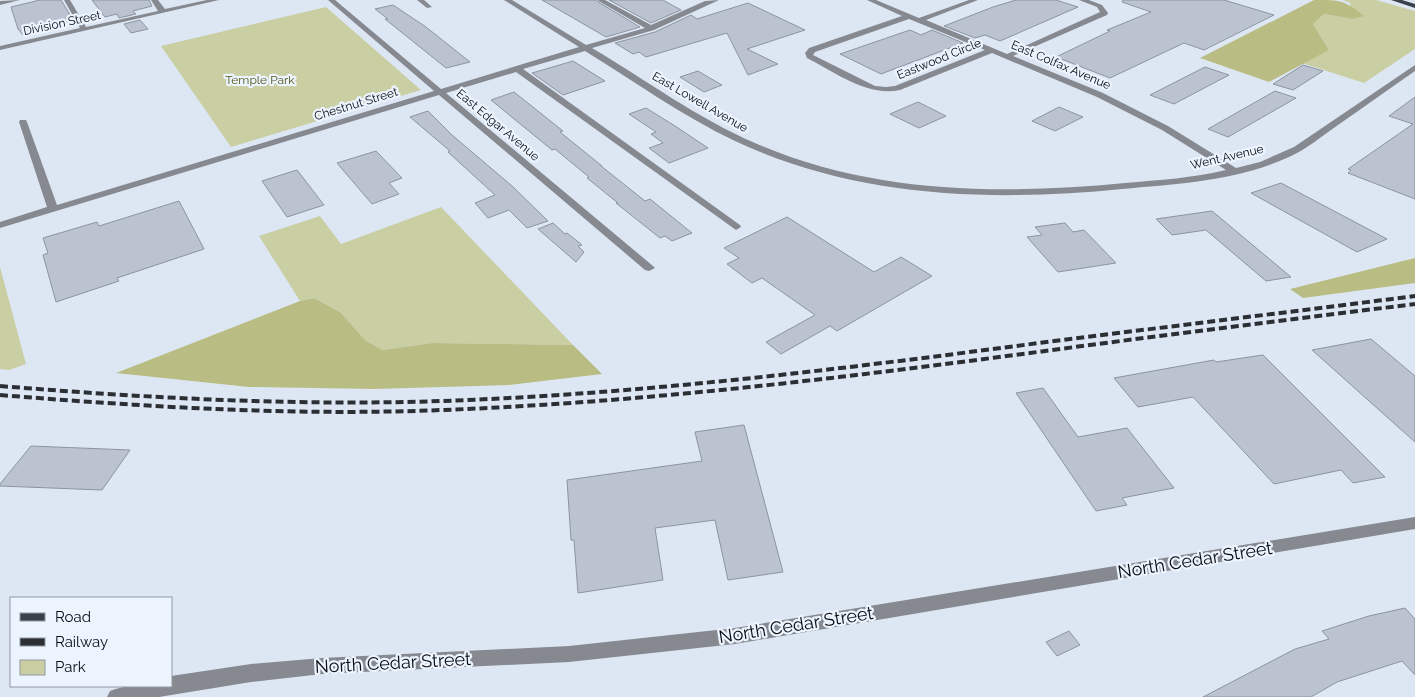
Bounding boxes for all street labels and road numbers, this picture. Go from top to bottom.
street label: Division Street [22,8,102,38]
street label: Eastwood Circle [895,36,983,82]
street label: East Colfax Avenue [1009,38,1113,92]
street label: East Lowell Avenue [650,69,750,135]
street label: Chestnut Street [313,85,399,123]
street label: East Edgar Avenue [454,86,542,164]
street label: Went Avenue [1189,142,1265,172]
street label: North Cedar Street [1116,537,1274,582]
street label: North Cedar Street [717,602,875,647]
street label: North Cedar Street [314,648,472,677]

